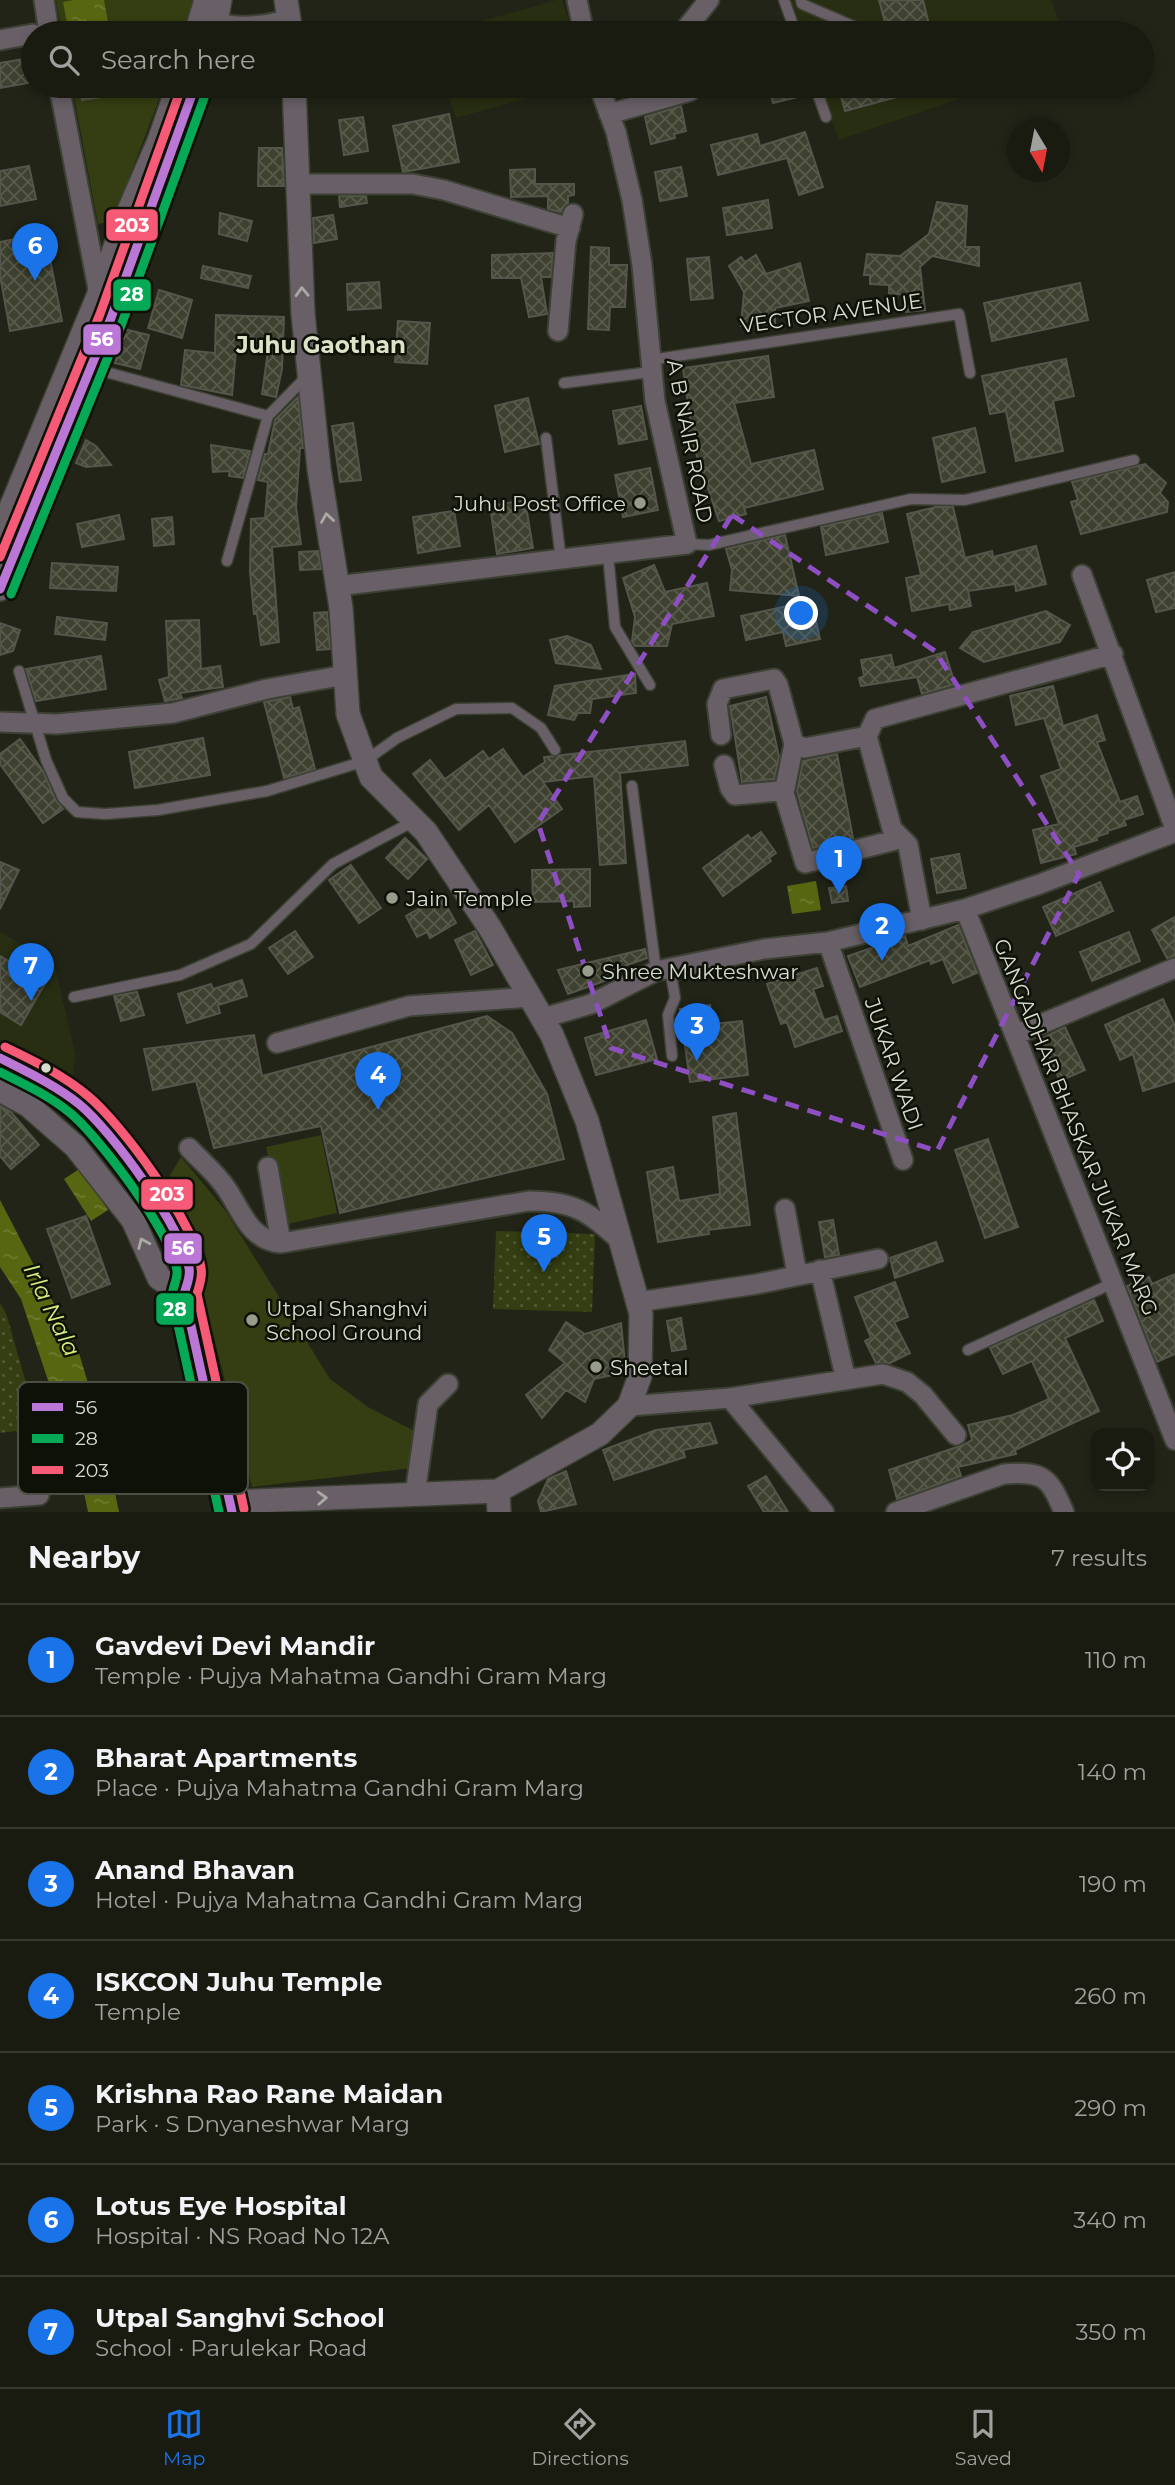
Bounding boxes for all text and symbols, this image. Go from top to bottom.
search box [21,21,1154,98]
icon: search [45,41,83,79]
text: Search here [101,44,256,76]
north arrow [1007,119,1070,182]
line badge: 203 [105,208,159,242]
text: 203 [114,214,150,237]
pin: 6 [12,223,58,281]
line badge: 28 [112,278,152,312]
text: 28 [120,283,144,306]
one-way arrow [295,286,310,297]
street label: VECTOR AVENUE [738,288,924,338]
line badge: 56 [82,323,122,356]
text: 56 [90,328,114,351]
district label: Juhu Gaothan [235,331,406,359]
street label: A B NAIR ROAD [662,357,718,525]
place label: Juhu Post Office [452,491,626,516]
marker: Juhu Post Office [632,495,648,511]
one-way arrow [320,512,335,524]
your location [784,596,818,630]
pin: 1 [816,836,862,894]
place label: Jain Temple [405,886,533,911]
marker: Jain Temple [384,890,400,906]
pin: 2 [859,903,905,961]
street label: GANGADHAR BHASKAR JUKAR MARG [989,935,1163,1319]
pin: 7 [8,943,54,1001]
place label: Shree Mukteshwar [602,959,799,984]
marker: Shree Mukteshwar [580,963,596,979]
street label: JUKAR WADI [859,993,928,1134]
pin: 3 [674,1003,720,1061]
pin: 4 [355,1052,401,1110]
unlabelled marker [39,1061,53,1075]
line badge: 203 [140,1178,194,1211]
text: 203 [149,1183,185,1206]
pin: 5 [521,1214,567,1272]
line badge: 56 [163,1232,203,1265]
one-way arrow [137,1237,151,1250]
text: 56 [171,1237,195,1260]
water label: Irla Nala [18,1259,86,1361]
line badge: 28 [155,1292,195,1326]
place label: Utpal Shanghvi School Ground [266,1296,428,1345]
text: 28 [163,1298,187,1321]
marker: Utpal Shanghvi School Ground [244,1312,260,1328]
place label: Sheetal [610,1355,689,1380]
marker: Sheetal [588,1359,604,1375]
legend [18,1382,248,1494]
text: 56 [75,1396,97,1419]
text: 28 [75,1427,98,1450]
map controls [1091,1428,1154,1491]
button: locate [1091,1428,1154,1491]
text: 203 [75,1459,109,1482]
one-way arrow [317,1491,328,1506]
text: Nearby [28,1539,140,1576]
text: 7 results [1051,1544,1147,1572]
text: Gavdevi Devi Mandir [95,1630,375,1662]
text: 1 [46,1646,56,1674]
text: 110 m [1085,1646,1147,1674]
text: Temple · Pujya Mahatma Gandhi Gram Marg [95,1662,607,1690]
text: Bharat Apartments [95,1742,357,1774]
text: 2 [44,1758,58,1786]
text: 140 m [1078,1758,1147,1786]
text: Place · Pujya Mahatma Gandhi Gram Marg [95,1774,584,1802]
text: Anand Bhavan [95,1854,295,1886]
text: 3 [44,1870,58,1898]
text: 190 m [1079,1870,1147,1898]
text: Hotel · Pujya Mahatma Gandhi Gram Marg [95,1886,583,1914]
text: ISKCON Juhu Temple [95,1966,382,1998]
text: 4 [43,1982,59,2010]
text: 260 m [1074,1982,1147,2010]
text: Temple [95,1998,181,2026]
text: Krishna Rao Rane Maidan [95,2078,443,2110]
text: 5 [44,2094,58,2122]
text: 290 m [1074,2094,1147,2122]
text: Park · S Dnyaneshwar Marg [95,2110,410,2138]
text: Lotus Eye Hospital [95,2190,347,2222]
text: 6 [44,2206,58,2234]
text: 340 m [1073,2206,1147,2234]
text: Hospital · NS Road No 12A [95,2222,389,2250]
text: Utpal Sanghvi School [95,2302,385,2334]
text: 7 [44,2318,58,2346]
text: 350 m [1076,2318,1147,2346]
text: School · Parulekar Road [95,2334,367,2362]
tab: Map [163,2405,205,2470]
tab: Directions [531,2405,629,2470]
tab: Saved [955,2405,1012,2470]

